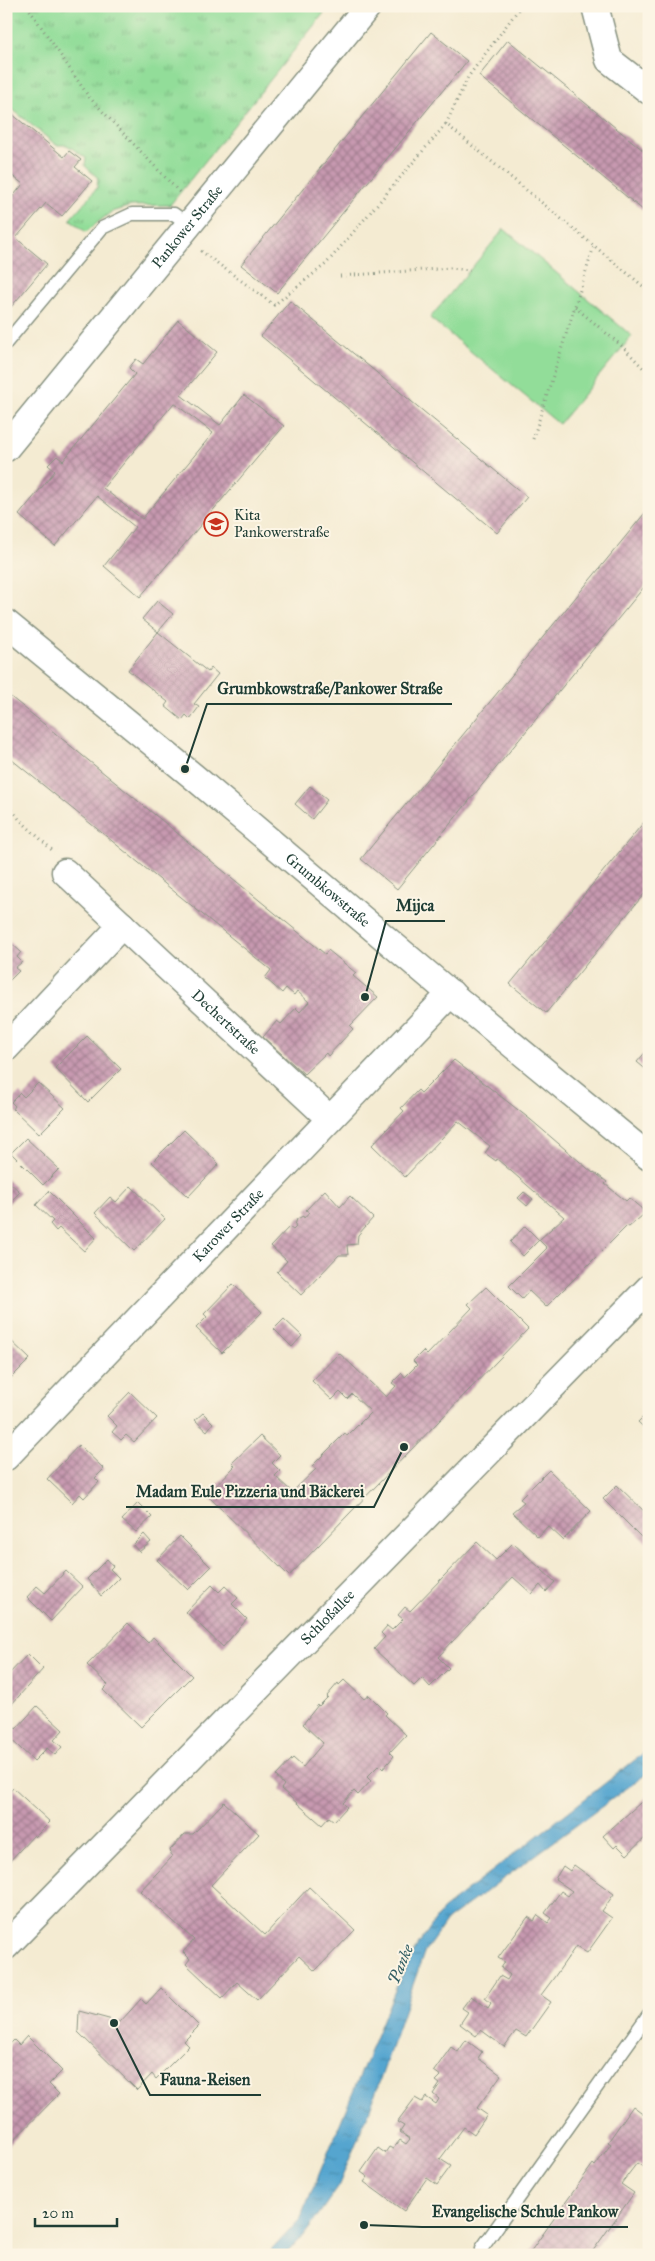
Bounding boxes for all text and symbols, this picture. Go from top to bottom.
street label: Pankower Straße [148,182,226,272]
place label: Kita Pankowerstraße [234,506,330,541]
school or university icon: Kita Pankowerstraße [203,511,229,537]
callout: Grumbkowstraße/Pankower Straße [207,673,452,704]
text: Grumbkowstraße/Pankower Straße [217,679,443,698]
street label: Grumbkowstraße [282,849,374,931]
callout: Mijca [386,890,445,921]
text: Mijca [396,896,435,916]
street label: Dechertstraße [188,986,264,1058]
street label: Karower Straße [189,1185,268,1266]
callout: Madam Eule Pizzeria und Bäckerei [126,1476,374,1507]
text: Madam Eule Pizzeria und Bäckerei [136,1482,365,1501]
street label: Schloßallee [297,1586,358,1648]
water label: Panke [384,1941,418,1987]
callout: Fauna-Reisen [150,2064,261,2095]
text: Fauna-Reisen [160,2070,251,2089]
scale bar [35,2196,118,2228]
callout: Evangelische Schule Pankow [422,2196,628,2227]
text: Evangelische Schule Pankow [432,2202,619,2222]
text: 20 m [42,2204,74,2222]

